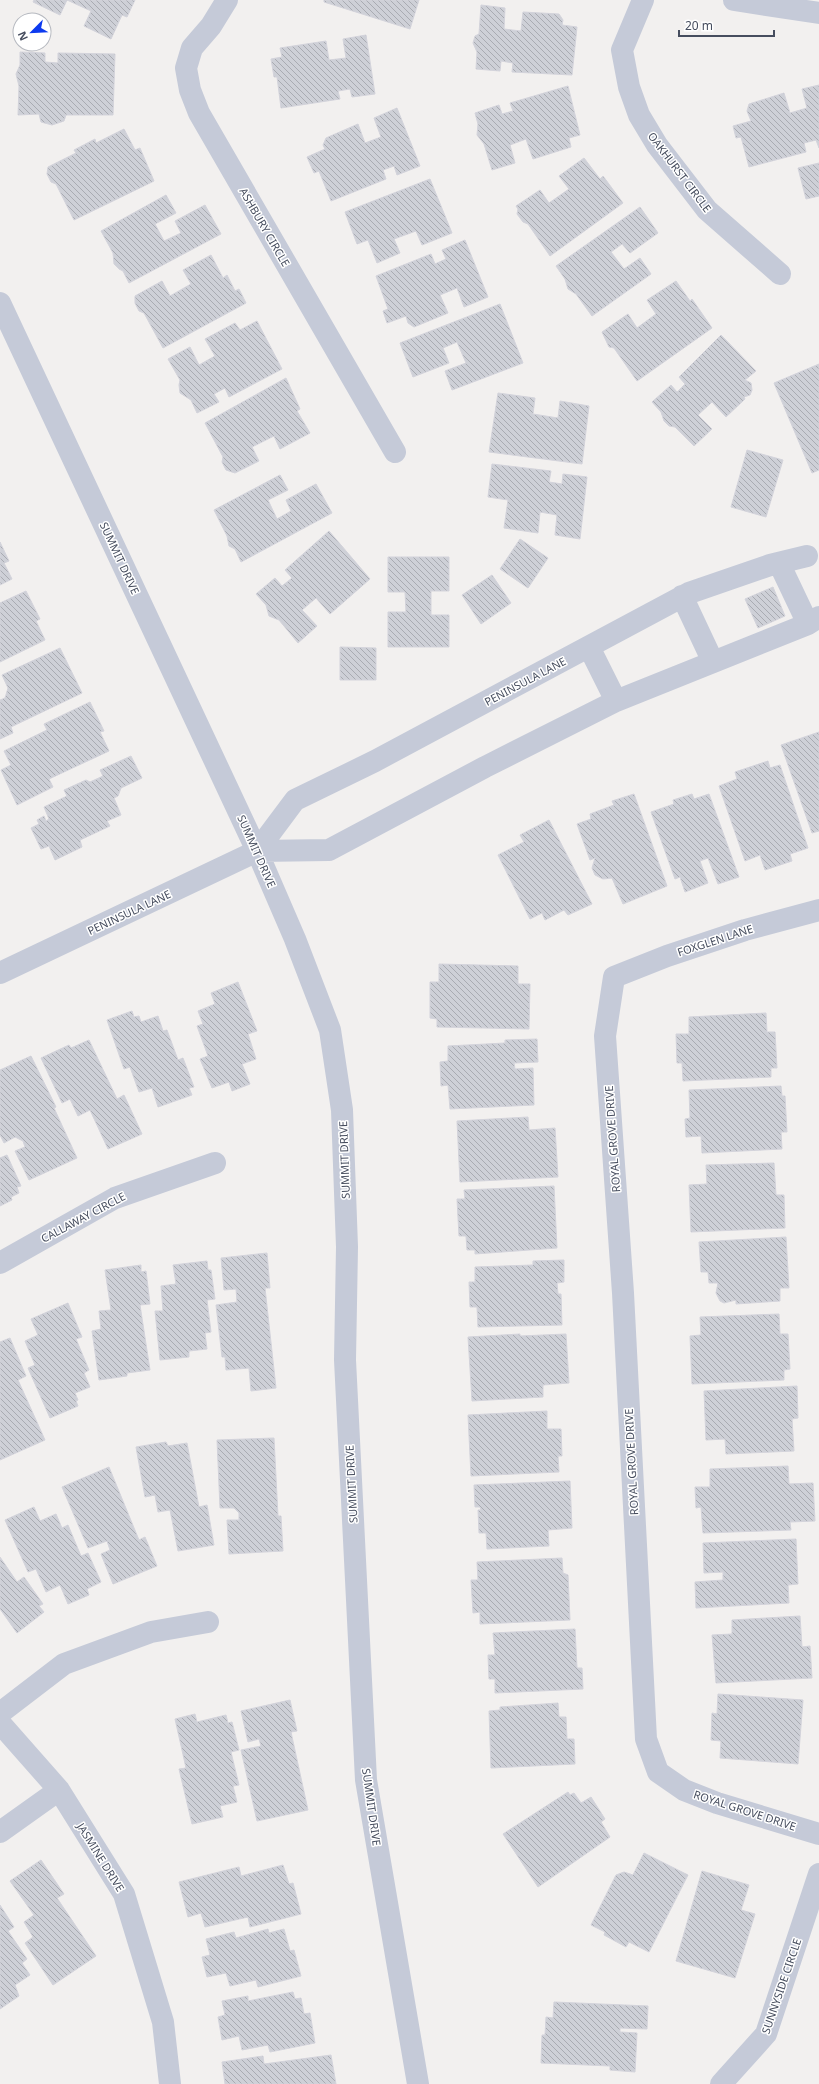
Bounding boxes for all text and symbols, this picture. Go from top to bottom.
north arrow [12,12,52,52]
scale bar [679,12,774,38]
text: 20 m [685,17,713,34]
text: N [14,29,31,43]
street label: OAKHURST CIRCLE [645,129,715,215]
street label: ASHBURY CIRCLE [236,185,294,269]
street label: SUMMIT DRIVE [97,519,143,597]
street label: PENINSULA LANE [482,653,568,709]
street label: SUMMIT DRIVE [234,812,280,890]
street label: PENINSULA LANE [85,886,173,938]
street label: FOXGLEN LANE [675,921,755,959]
street label: ROYAL GROVE DRIVE [601,1085,623,1193]
street label: SUMMIT DRIVE [335,1121,353,1199]
street label: CALLAWAY CIRCLE [38,1188,128,1246]
street label: ROYAL GROVE DRIVE [621,1408,641,1516]
street label: SUMMIT DRIVE [341,1445,361,1523]
street label: SUMMIT DRIVE [359,1767,385,1847]
street label: ROYAL GROVE DRIVE [692,1786,798,1834]
street label: JASMINE DRIVE [73,1819,128,1894]
street label: SUNNYSIDE CIRCLE [758,1936,804,2036]

